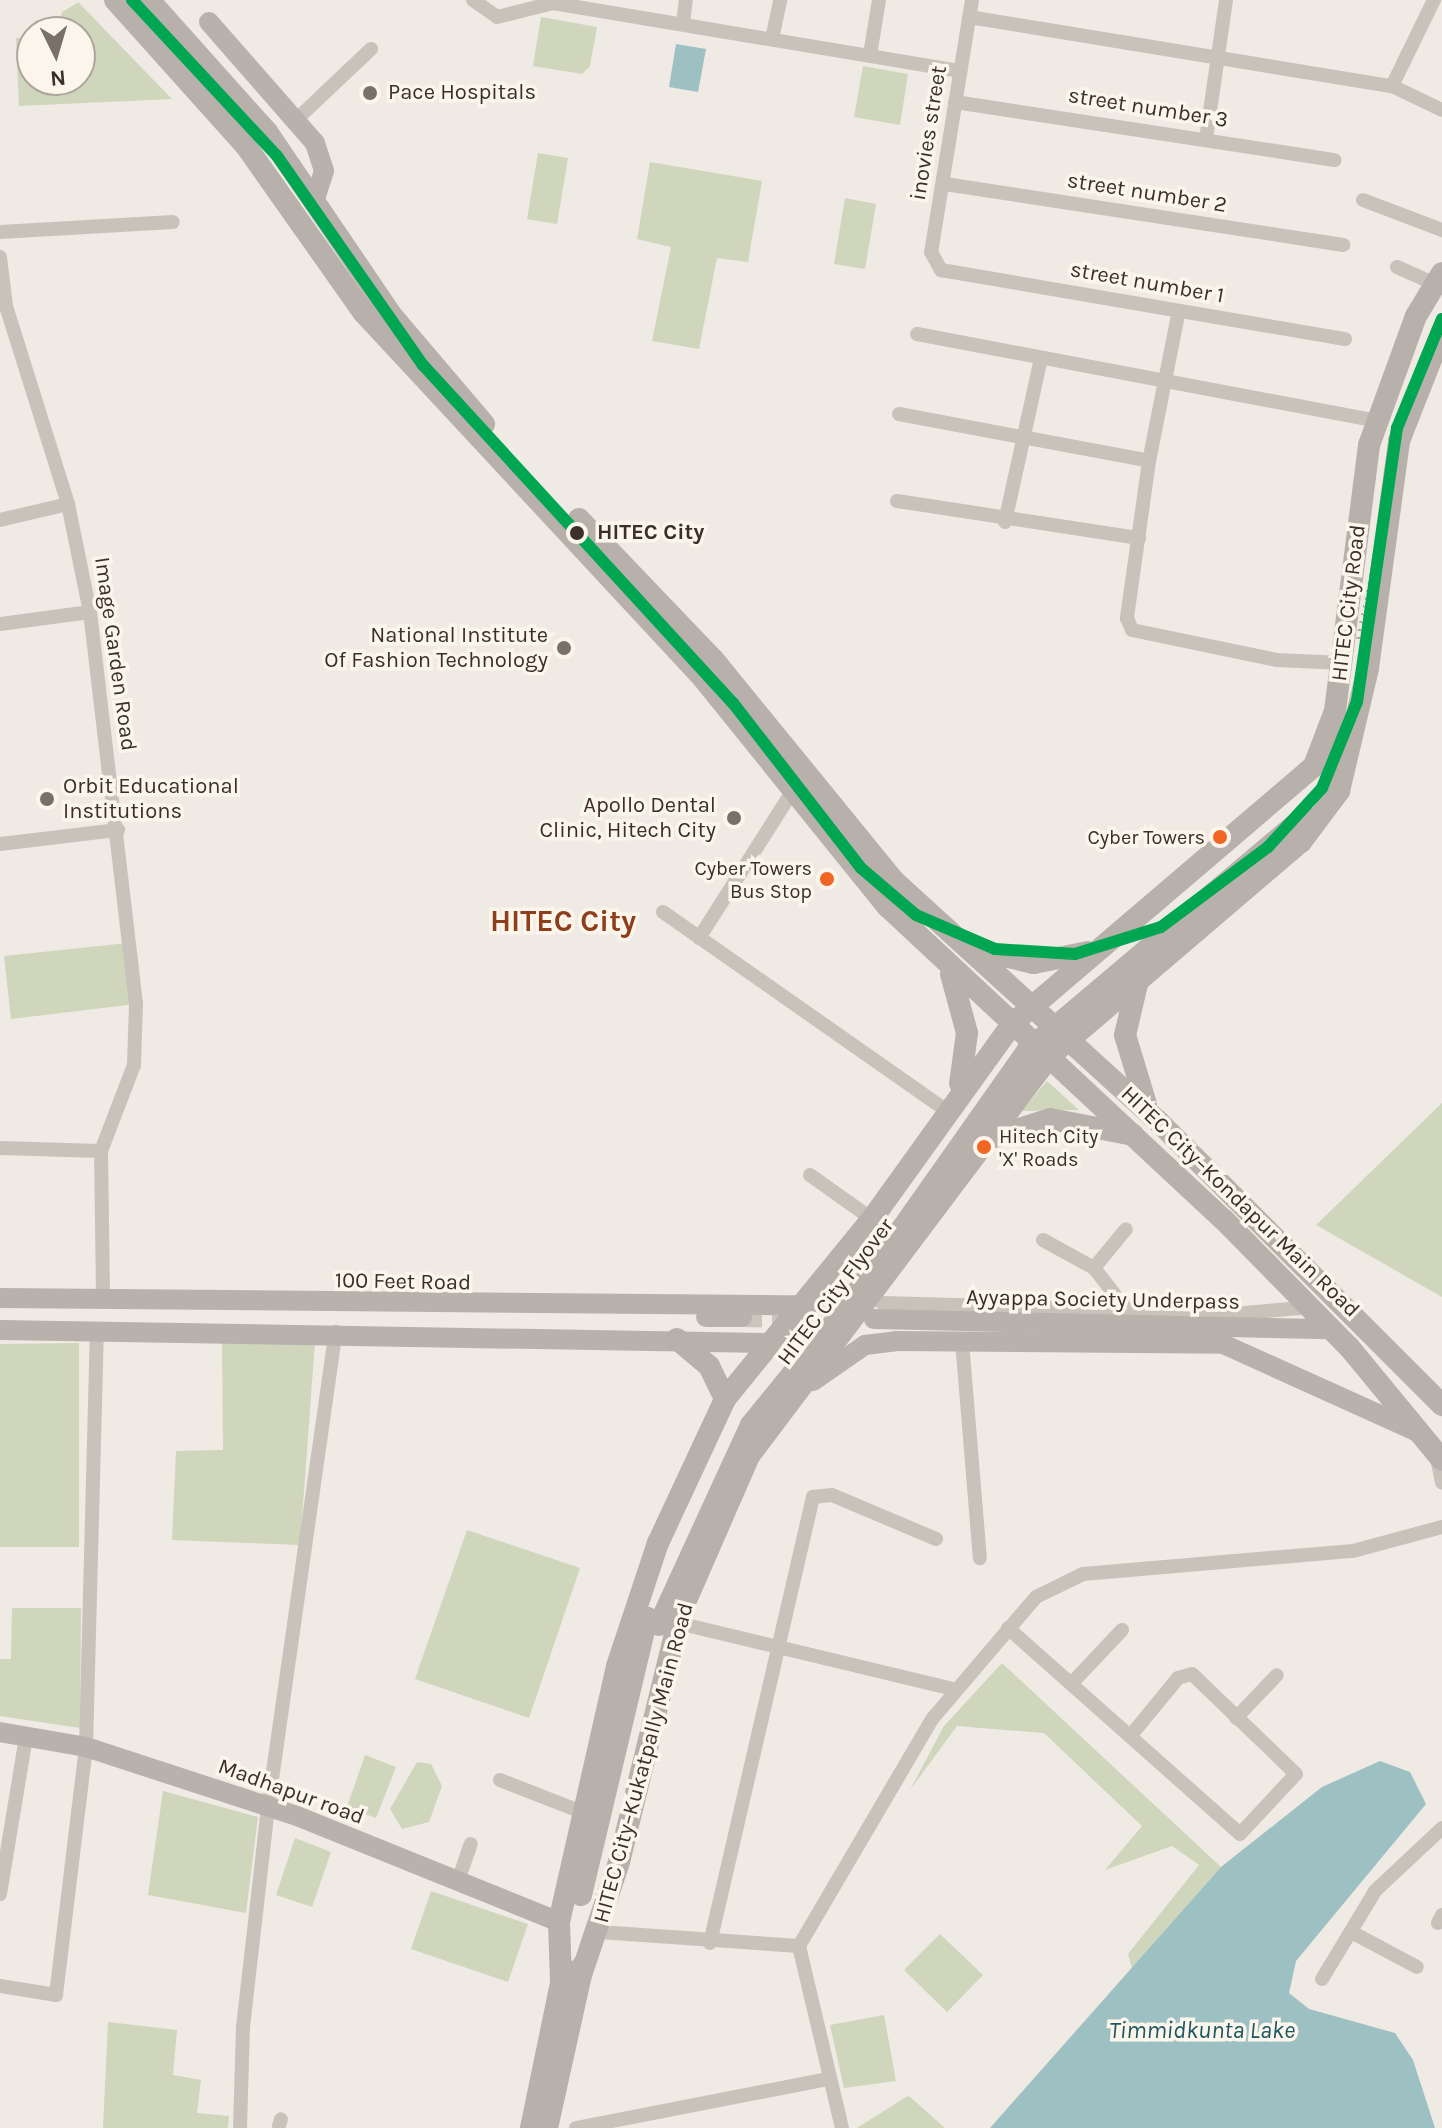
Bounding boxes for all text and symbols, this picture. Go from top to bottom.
north arrow [16,16,96,96]
text: N [49,64,67,92]
street label: inovies street [905,64,953,202]
place label: Pace Hospitals [388,80,536,106]
marker: Pace Hospitals [359,82,381,104]
street label: street number 3 [1066,82,1230,134]
street label: street number 2 [1065,167,1229,219]
street label: street number 1 [1068,256,1226,310]
marker: HITEC City [564,520,590,546]
place label: HITEC City [597,520,704,546]
street label: HITEC City Road [1326,523,1372,683]
street label: Image Garden Road [88,555,142,753]
place label: National Institute Of Fashion Technology [324,622,548,674]
marker: National Institute Of Fashion Technology [555,639,573,657]
place label: Orbit Educational Institutions [63,773,239,824]
marker: Orbit Educational Institutions [38,790,56,808]
place label: Apollo Dental Clinic, Hitech City [540,792,716,844]
marker: Apollo Dental Clinic, Hitech City [723,807,745,829]
place label: Cyber Towers [1087,825,1205,849]
marker: Cyber Towers [1212,829,1228,845]
place label: Cyber Towers Bus Stop [694,856,812,903]
marker: Cyber Towers Bus Stop [819,871,835,887]
district label: HITEC City [490,903,636,939]
street label: HITEC City–Kondapur Main Road [1115,1081,1365,1323]
place label: Hitech City 'X' Roads [999,1124,1098,1171]
marker: Hitech City 'X' Roads [976,1139,992,1155]
street label: HITEC City Flyover [772,1213,900,1371]
street label: 100 Feet Road [335,1268,471,1296]
street label: Ayyappa Society Underpass [966,1284,1240,1316]
street label: HITEC City–Kukatpally Main Road [588,1600,700,1926]
street label: Madhapur road [214,1753,368,1831]
water label: Timmidkunta Lake [1109,2017,1295,2045]

